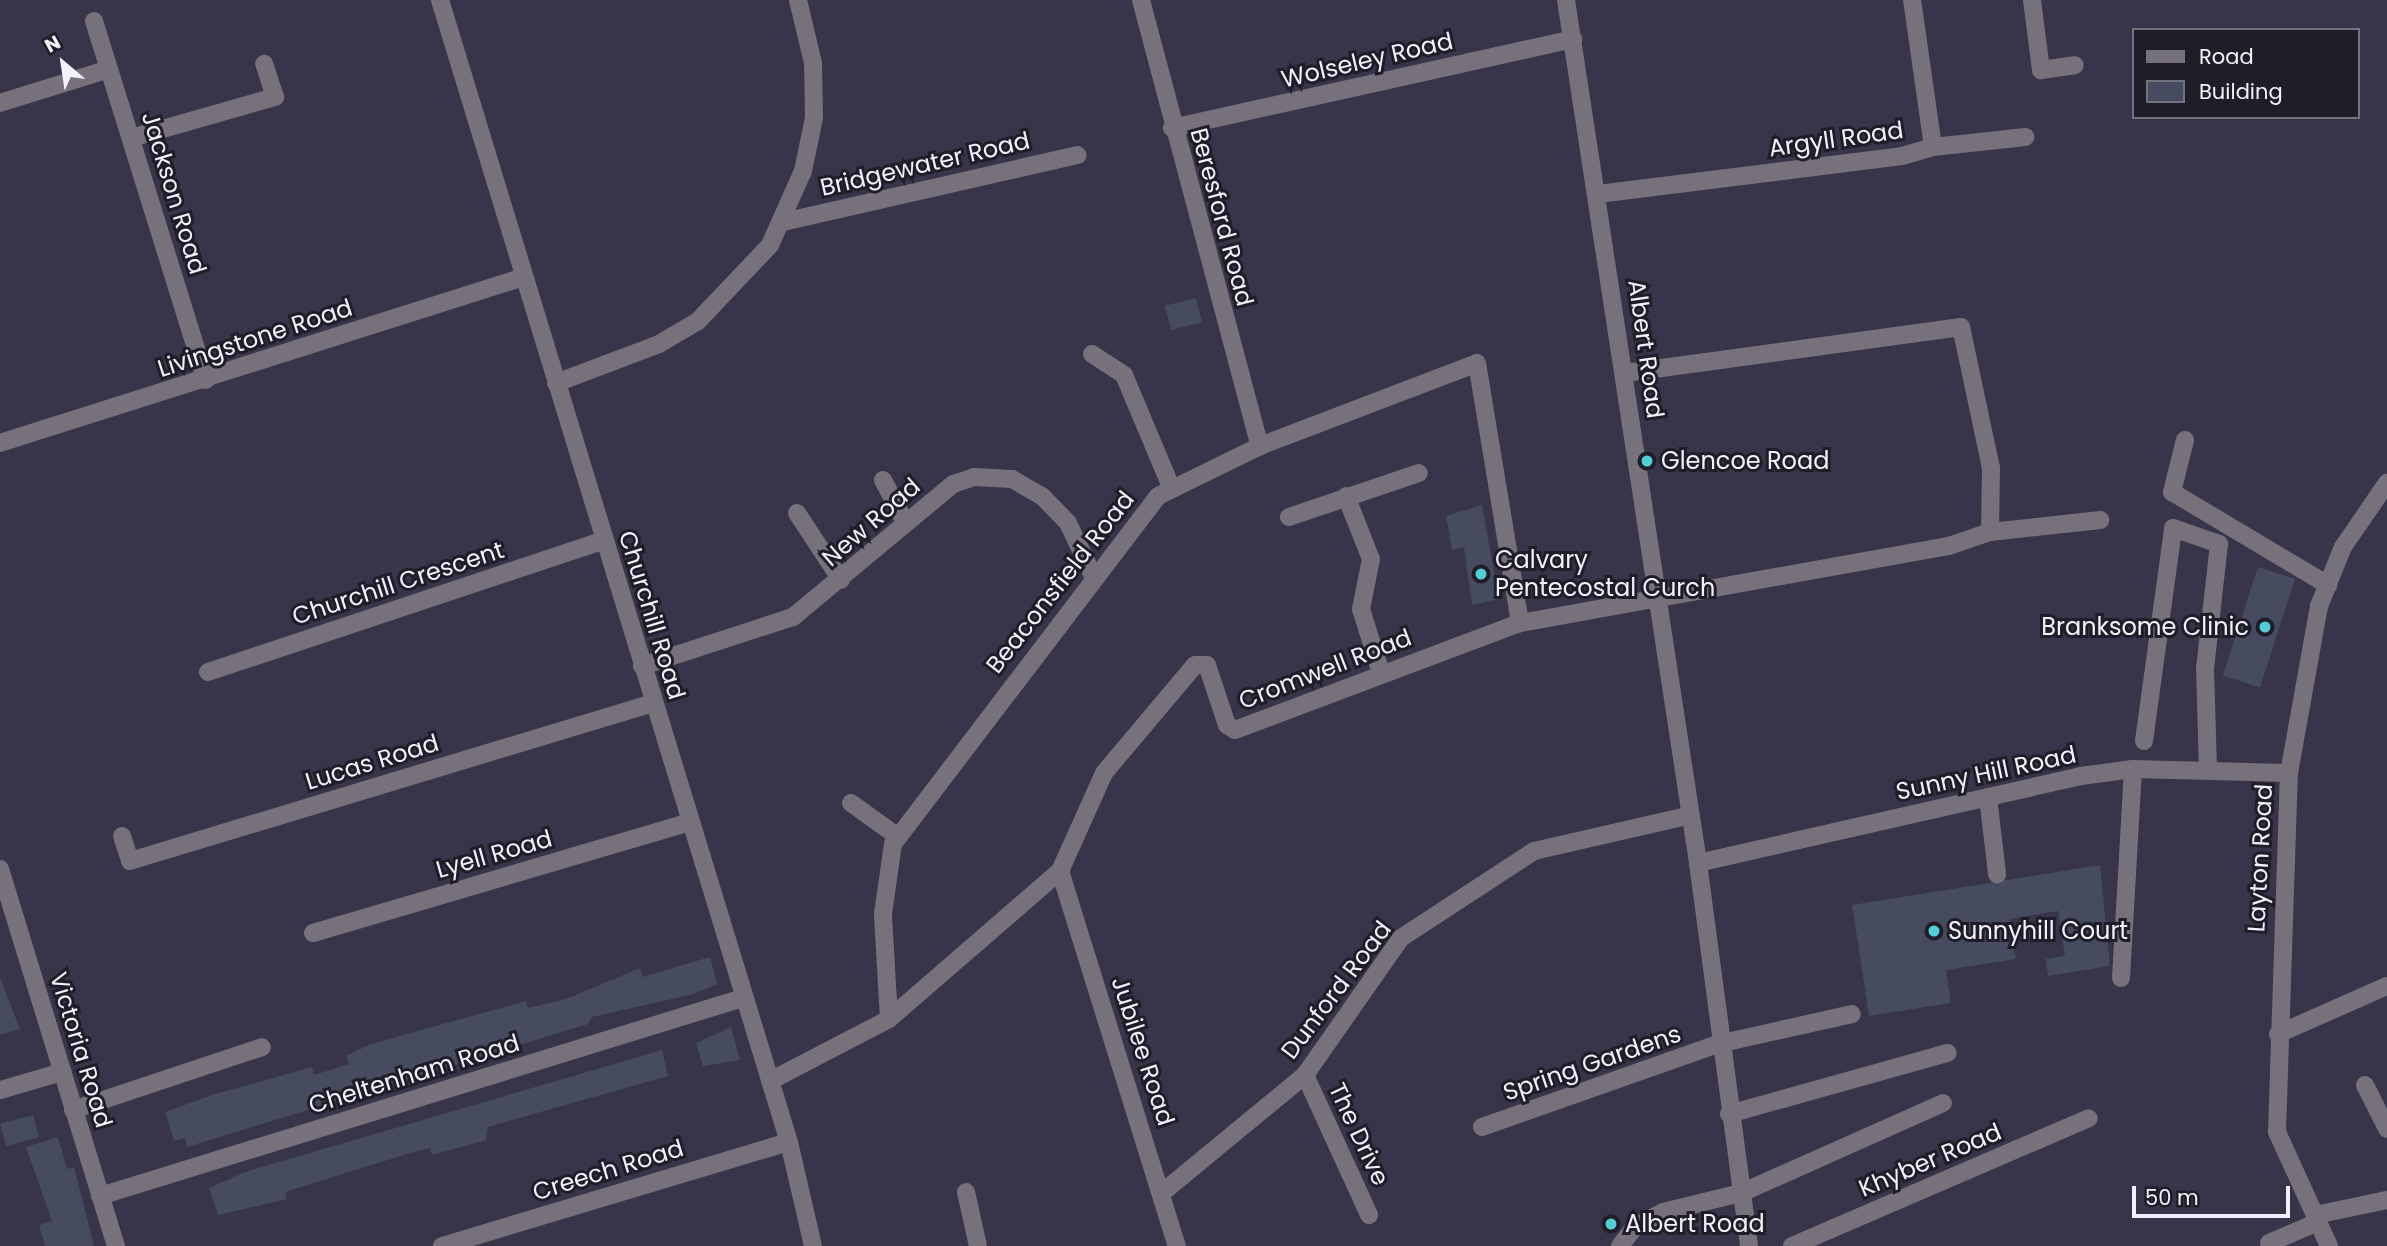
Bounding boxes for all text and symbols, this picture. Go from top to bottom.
street label: Wolseley Road [1278,26,1456,94]
north arrow [28,28,98,98]
legend [2132,28,2359,119]
text: N [40,29,65,59]
text: Road [2199,42,2254,71]
text: Building [2199,77,2283,106]
street label: Jackson Road [136,108,212,278]
street label: Argyll Road [1767,115,1905,163]
street label: Beresford Road [1184,125,1260,309]
street label: Bridgewater Road [817,126,1033,202]
street label: Albert Road [1622,278,1670,420]
street label: Livingstone Road [154,293,356,383]
place label: Glencoe Road [1661,447,1829,475]
marker: Glencoe Road [1639,453,1655,469]
street label: New Road [816,472,926,572]
street label: Beaconsfield Road [980,485,1140,679]
street label: Churchill Road [613,527,691,703]
street label: Churchill Crescent [289,535,507,631]
place label: Calvary Pentecostal Curch [1495,546,1715,602]
marker: Calvary Pentecostal Curch [1473,566,1489,582]
place label: Branksome Clinic [2041,613,2249,641]
marker: Branksome Clinic [2255,617,2275,637]
street label: Cromwell Road [1235,623,1415,715]
street label: Lucas Road [302,728,442,796]
street label: Sunny Hill Road [1893,740,2079,806]
street label: Layton Road [2242,783,2278,933]
street label: Lyell Road [433,824,555,884]
street label: Dunford Road [1275,915,1397,1065]
place label: Sunnyhill Court [1948,917,2128,945]
marker: Sunnyhill Court [1926,923,1942,939]
street label: Victoria Road [44,969,118,1131]
street label: Jubilee Road [1105,973,1181,1129]
street label: Spring Gardens [1499,1019,1685,1107]
street label: Cheltenham Road [305,1028,523,1120]
street label: The Drive [1323,1078,1395,1190]
street label: Khyber Road [1854,1117,2006,1203]
street label: Creech Road [529,1133,687,1207]
scale bar [2135,1172,2292,1216]
text: 50 m [2145,1183,2199,1212]
place label: Albert Road [1625,1210,1765,1238]
marker: Albert Road [1603,1216,1619,1232]

